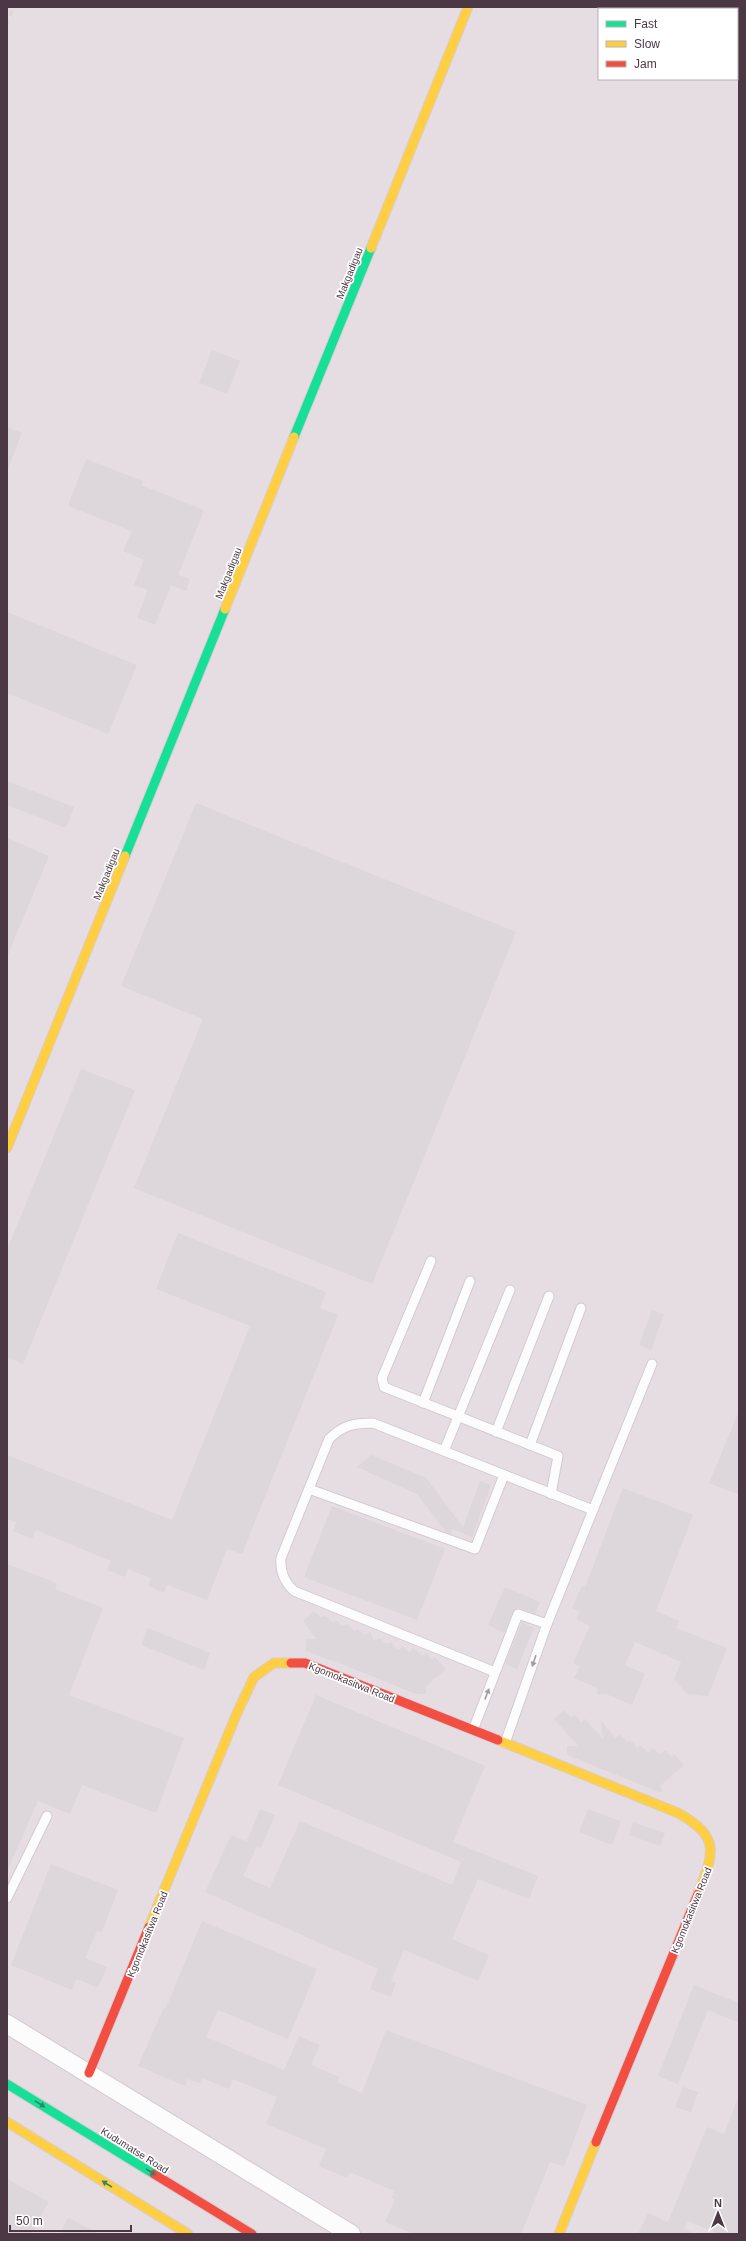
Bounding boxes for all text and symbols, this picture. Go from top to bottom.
legend [598,8,738,80]
text: Fast [634,17,658,31]
text: Slow [634,37,660,51]
text: Jam [634,57,657,71]
street label: Makgadigau [334,246,365,301]
street label: Makgadigau [213,546,244,601]
street label: Makgadigau [91,847,122,902]
one-way arrow [531,1656,537,1668]
street label: Kgomokasitwa Road [307,1660,396,1705]
one-way arrow [484,1688,490,1700]
street label: Kgomokasitwa Road [669,1866,714,1955]
street label: Kgomokasitwa Road [125,1890,170,1979]
one-way arrow [34,2101,46,2108]
street label: Kudumatse Road [99,2125,170,2176]
one-way arrow [145,2169,157,2176]
one-way arrow [102,2180,112,2188]
north arrow [698,2193,738,2233]
text: N [714,2197,722,2209]
scale bar [10,2207,131,2233]
text: 50 m [16,2214,43,2228]

